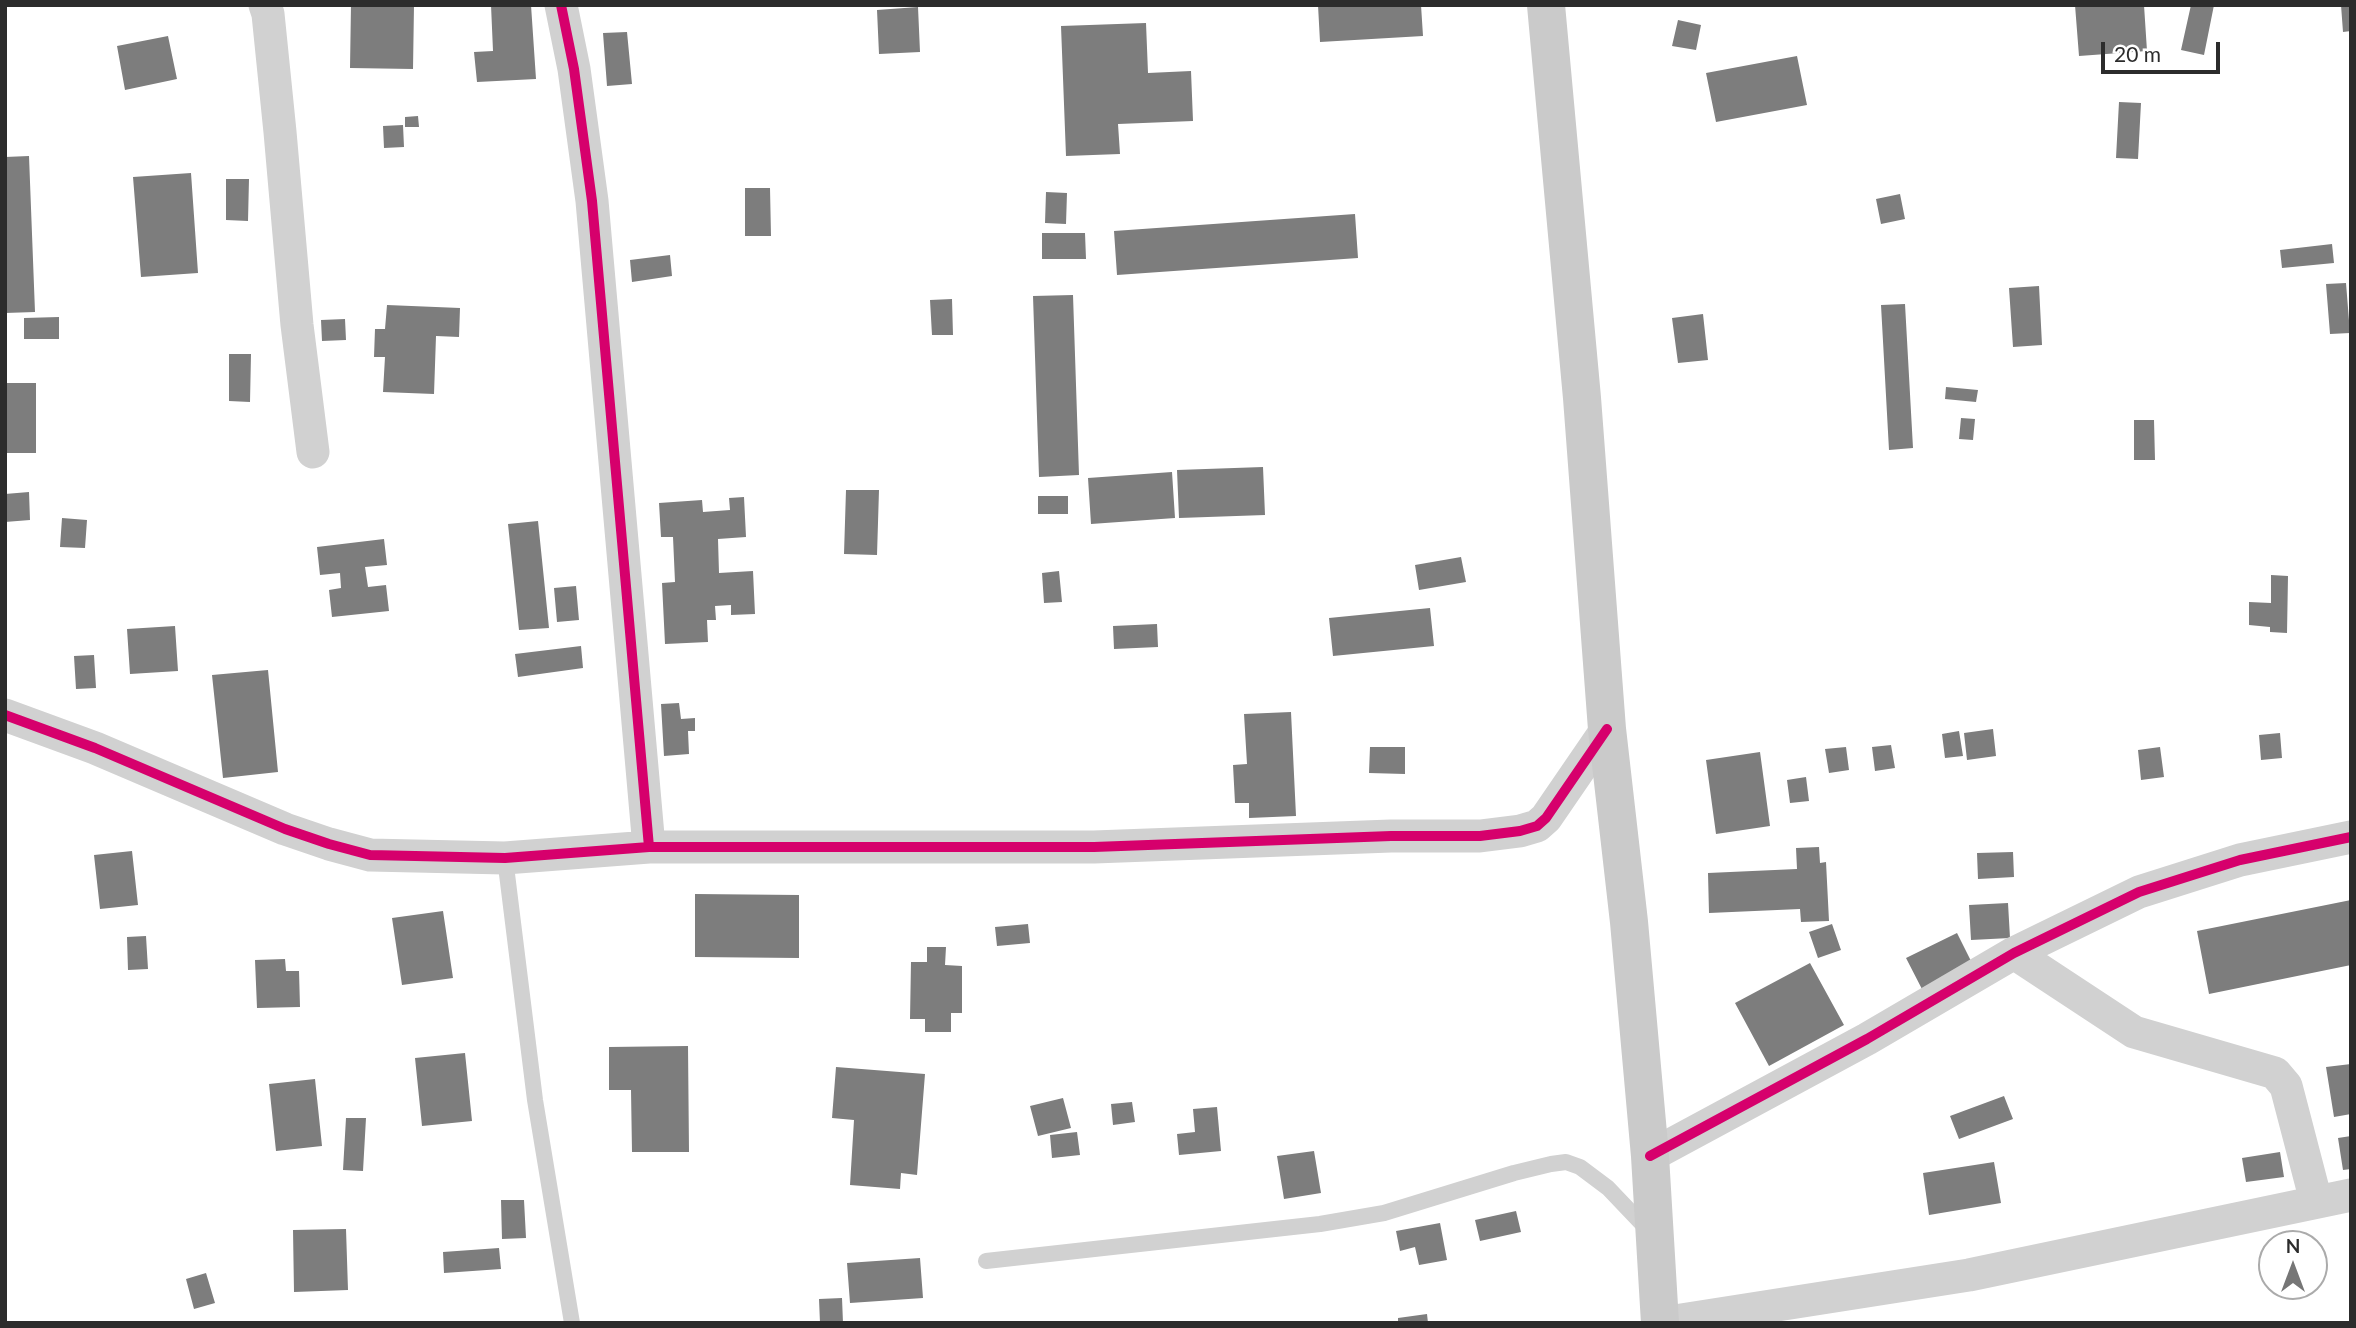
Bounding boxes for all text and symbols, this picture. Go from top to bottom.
scale bar [2104,28,2223,72]
text: 20 m [2114,41,2161,66]
north arrow [2258,1230,2328,1300]
text: N [2286,1234,2300,1257]

